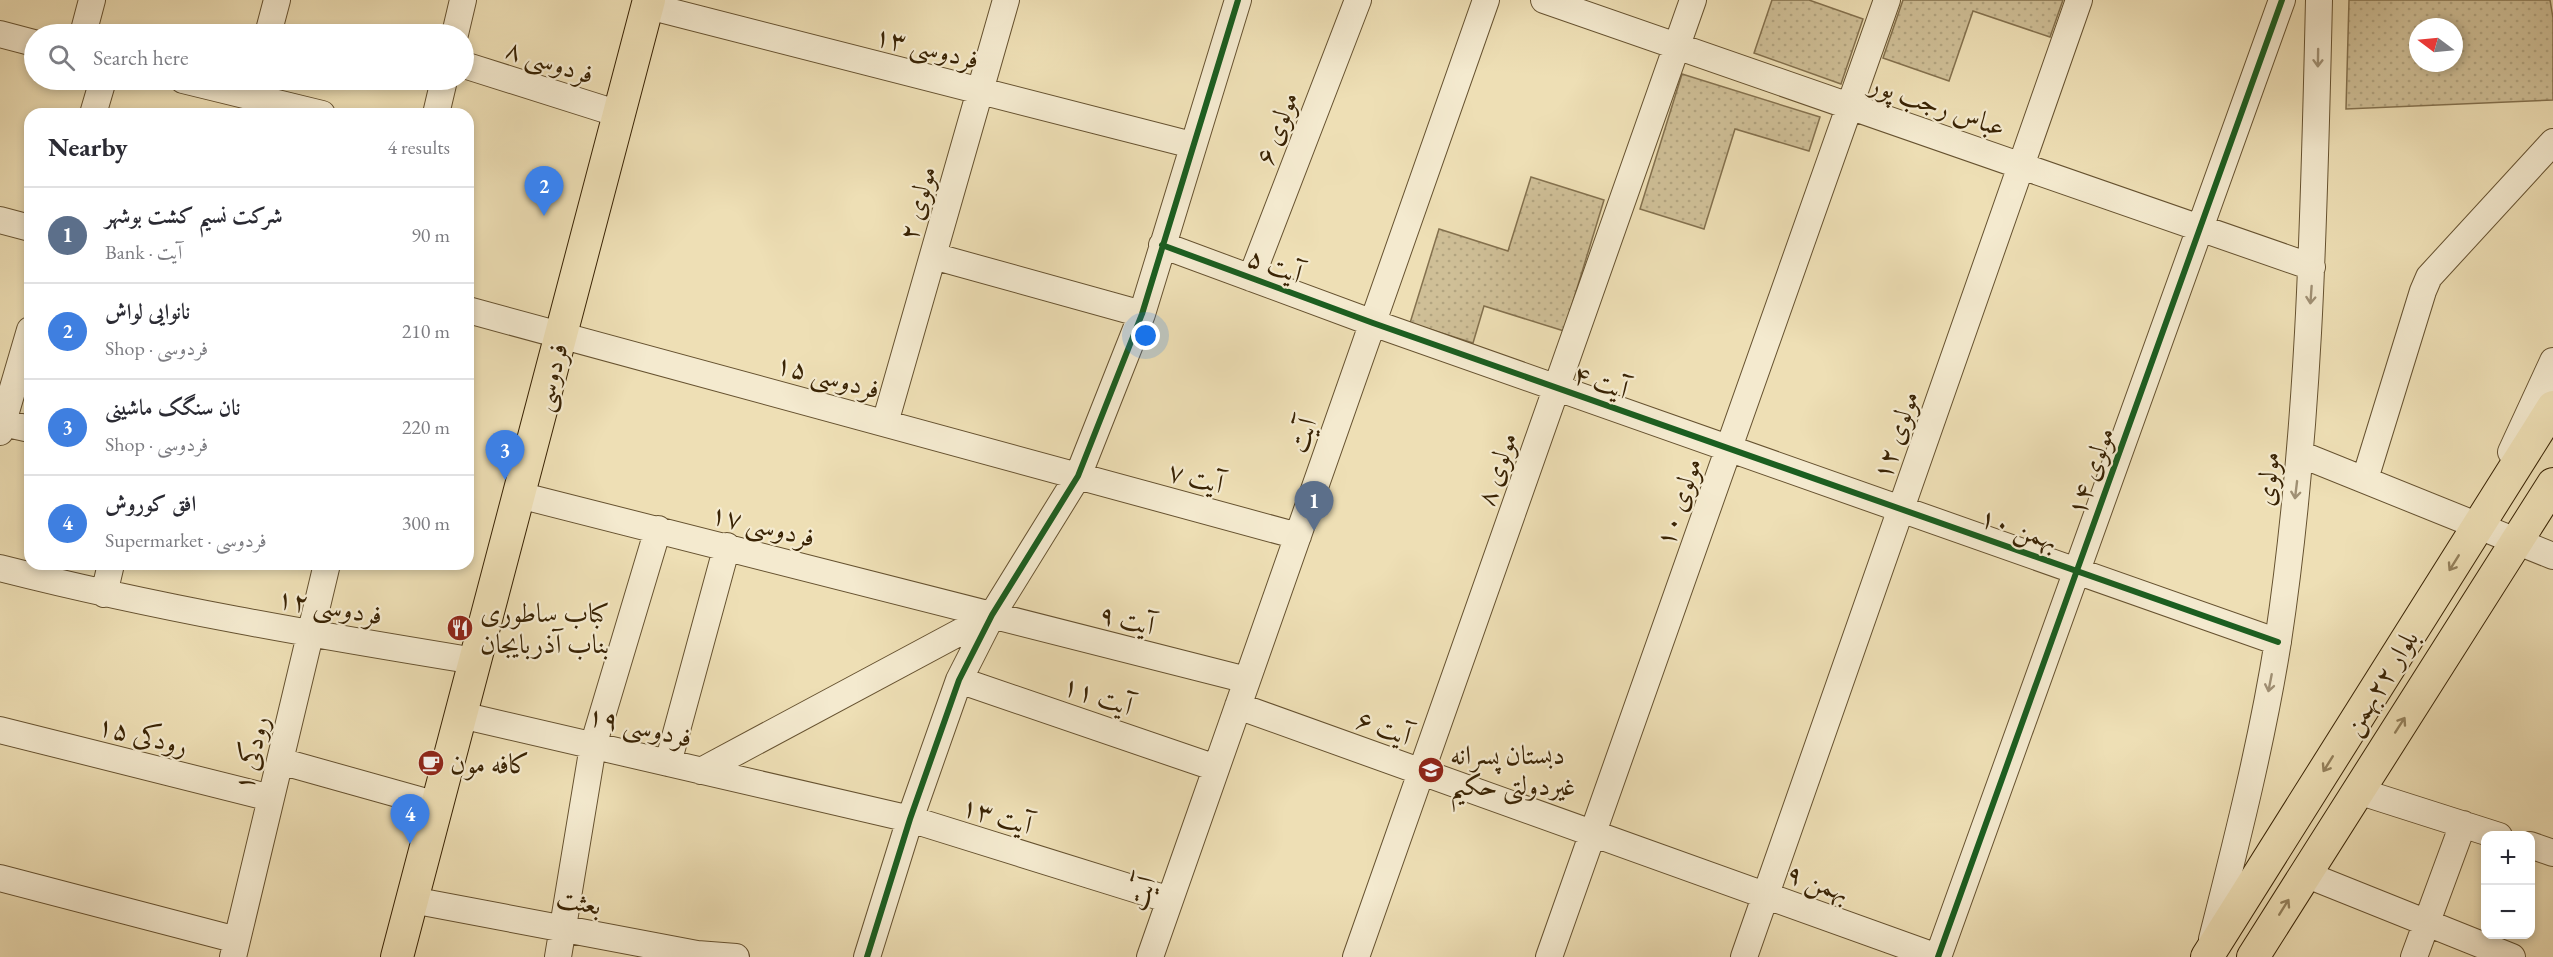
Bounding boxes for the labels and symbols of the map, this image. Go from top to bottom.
street label: فردوسی ۱۳ [871,17,983,79]
north arrow [2409,18,2463,72]
street label: فردوسی ۸ [501,30,598,94]
one-way arrow [2312,48,2323,68]
street label: عباس رجب پور [1862,65,2010,146]
street label: مولوی ۶ [1246,86,1306,170]
street label: مولوی ۲ [890,162,944,244]
pin: 2 [524,166,564,216]
street label: آیت ۵ [1243,239,1310,292]
one-way arrow [2305,285,2316,305]
your location [1131,321,1160,350]
street label: فردوسی [524,339,578,415]
street label: فردوسی ۱۵ [772,345,884,409]
street label: آیت ۴ [1569,355,1636,408]
street label: مولوی ۱۲ [1864,386,1926,484]
street label: آیت [1280,410,1325,457]
street label: مولوی ۱۴ [2058,422,2122,520]
street label: مولوی ۸ [1467,428,1525,510]
pin: 3 [486,430,524,480]
street label: مولوی [2247,450,2287,508]
street label: آیت ۷ [1164,453,1231,502]
street label: مولوی ۱۰ [1647,453,1709,551]
one-way arrow [2290,479,2301,499]
pin: 1 [1294,482,1334,531]
street label: فردوسی ۱۷ [707,495,819,557]
street label: بهمن ۱۰ [1975,498,2063,559]
one-way arrow [2448,554,2460,571]
street label: فردوسی ۱۲ [274,580,385,634]
place label: کباب ساطوری بناب آذربایجان [480,595,609,661]
street label: آیت ۹ [1096,595,1161,643]
restaurant icon: کباب ساطوری بناب آذربایجان [445,613,475,643]
street label: بلوار ۲۲بهمن [2334,623,2427,742]
street label: آیت ۱۱ [1058,667,1141,724]
one-way arrow [2264,673,2275,692]
street label: فردوسی ۱۹ [584,697,696,757]
street label: آیت ۶ [1352,701,1419,754]
street label: رودکی ۱۵ [94,707,192,763]
street label: رودکی ۱ [225,712,277,794]
one-way arrow [2394,717,2406,734]
place label: دبستان پسرانه غیردولتی حکیم [1450,737,1575,813]
place label: کافه مون [450,746,530,781]
cafe icon: کافه مون [416,748,446,778]
school or university icon: دبستان پسرانه غیردولتی حکیم [1416,755,1446,785]
one-way arrow [2322,755,2334,772]
street label: آیت ۱۳ [958,788,1039,843]
pin: 4 [390,794,430,844]
street label: بهمن ۹ [1781,855,1854,910]
street label: آیت [1119,868,1164,915]
street label: بعثت [553,879,605,923]
one-way arrow [2277,899,2290,916]

